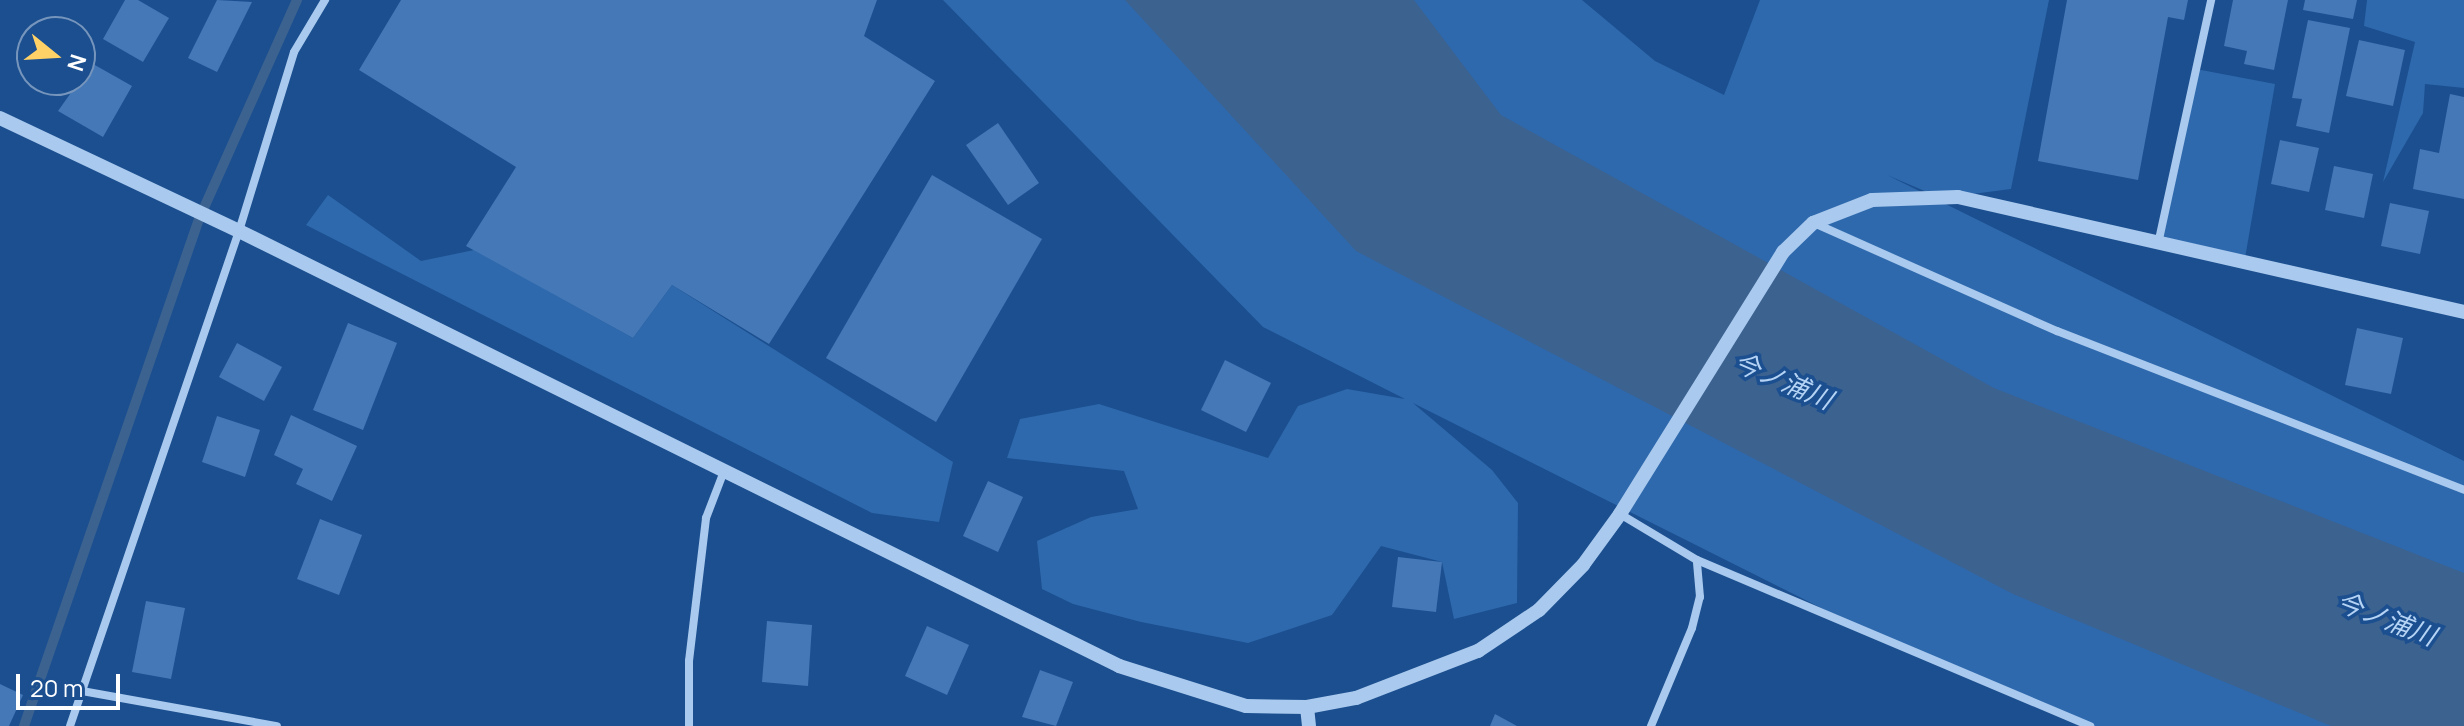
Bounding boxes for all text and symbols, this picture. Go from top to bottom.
north arrow [16,16,96,96]
text: N [60,51,94,75]
water label: 今ノ浦川 [1729,346,1837,416]
water label: 今ノ浦川 [2332,586,2440,652]
scale bar [20,658,124,708]
text: 20 m [30,671,83,704]

